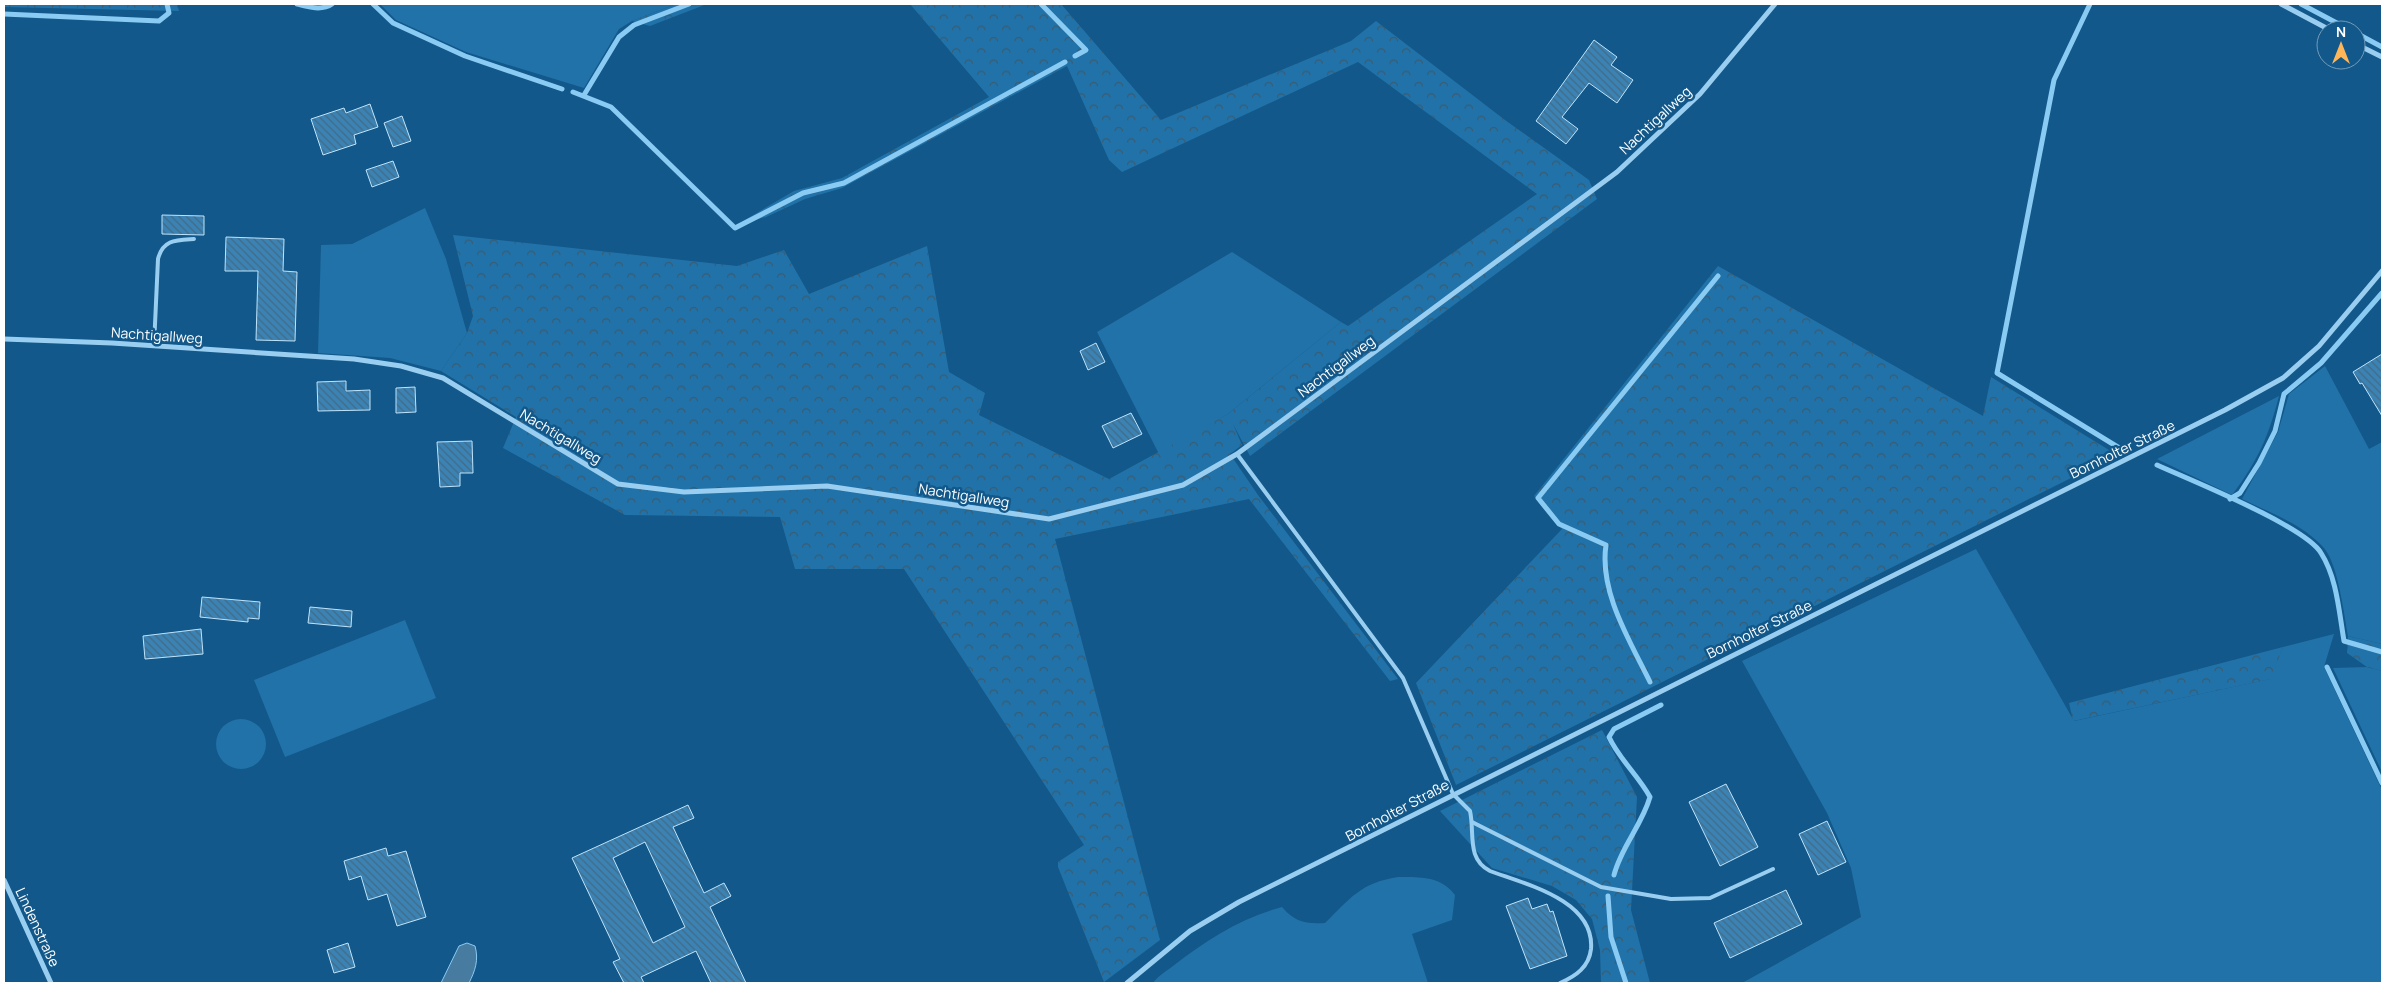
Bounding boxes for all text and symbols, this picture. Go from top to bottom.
north arrow [2316,20,2366,70]
text: N [2336,22,2346,41]
street label: Nachtigallweg [1615,82,1695,158]
street label: Nachtigallweg [111,322,203,348]
street label: Nachtigallweg [1294,331,1378,401]
street label: Nachtigallweg [517,404,605,468]
street label: Bornholter Straße [2066,415,2178,483]
street label: Nachtigallweg [917,478,1011,512]
street label: Bornholter Straße [1703,595,1815,663]
street label: Bornholter Straße [1342,775,1452,845]
street label: Lindenstraße [11,884,65,970]

